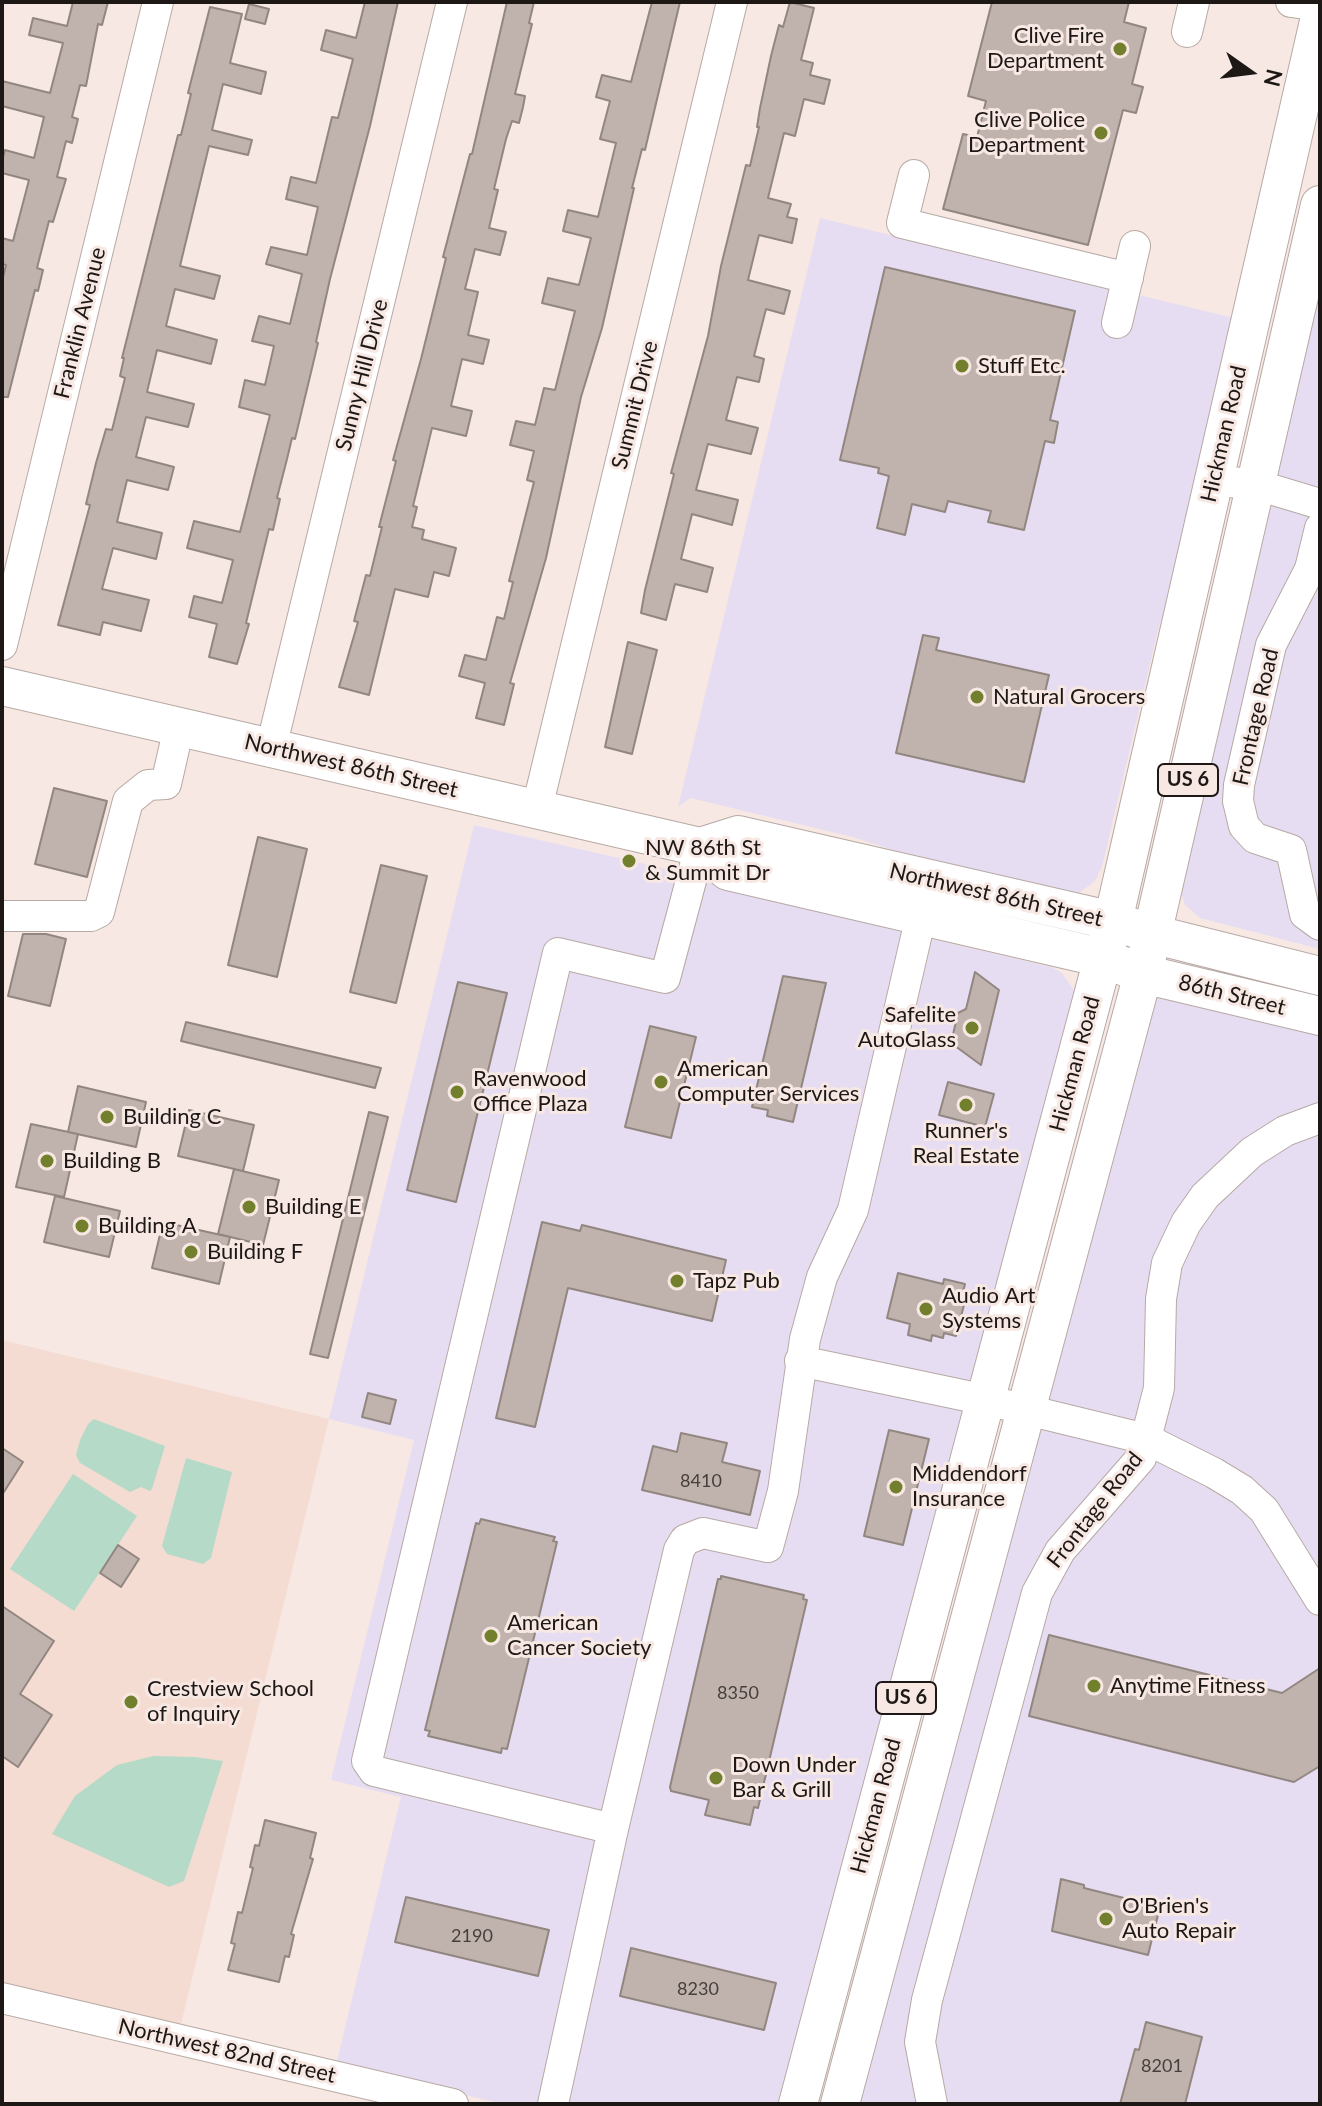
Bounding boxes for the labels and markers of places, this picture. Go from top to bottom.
place label: Clive Fire Department [987,23,1104,74]
marker: Clive Fire Department [1111,40,1129,58]
place label: Clive Police Department [968,107,1085,158]
marker: Clive Police Department [1092,124,1110,142]
place label: Stuff Etc. [978,353,1066,379]
marker: Stuff Etc. [953,357,971,375]
place label: Natural Grocers [993,684,1145,710]
marker: Natural Grocers [968,688,986,706]
place label: NW 86th St & Summit Dr [645,835,770,886]
marker: NW 86th St & Summit Dr [620,852,638,870]
place label: Safelite AutoGlass [858,1002,956,1054]
marker: Safelite AutoGlass [963,1019,981,1037]
place label: American Computer Services [677,1056,859,1108]
place label: Ravenwood Office Plaza [473,1066,588,1118]
marker: American Computer Services [652,1073,670,1091]
marker: Ravenwood Office Plaza [448,1083,466,1101]
marker: Runner's Real Estate [957,1096,975,1114]
place label: Building C [123,1104,221,1130]
marker: Building C [98,1108,116,1126]
place label: Runner's Real Estate [913,1118,1019,1170]
place label: Building B [63,1148,161,1174]
marker: Building B [38,1152,56,1170]
place label: Building E [265,1194,361,1220]
marker: Building E [240,1198,258,1216]
place label: Building A [98,1213,197,1239]
marker: Building A [73,1217,91,1235]
place label: Building F [207,1239,303,1265]
marker: Building F [182,1243,200,1261]
place label: Tapz Pub [693,1268,780,1294]
marker: Tapz Pub [668,1272,686,1290]
place label: Audio Art Systems [942,1283,1035,1334]
marker: Audio Art Systems [917,1300,935,1318]
place label: Middendorf Insurance [912,1461,1027,1512]
marker: Middendorf Insurance [887,1478,905,1496]
place label: American Cancer Society [507,1610,651,1662]
marker: American Cancer Society [482,1627,500,1645]
place label: Anytime Fitness [1110,1673,1266,1699]
place label: Crestview School of Inquiry [147,1676,314,1728]
marker: Anytime Fitness [1085,1677,1103,1695]
marker: Crestview School of Inquiry [122,1693,140,1711]
place label: Down Under Bar & Grill [732,1752,856,1804]
marker: Down Under Bar & Grill [707,1769,725,1787]
place label: O'Brien's Auto Repair [1122,1893,1236,1944]
marker: O'Brien's Auto Repair [1097,1910,1115,1928]

